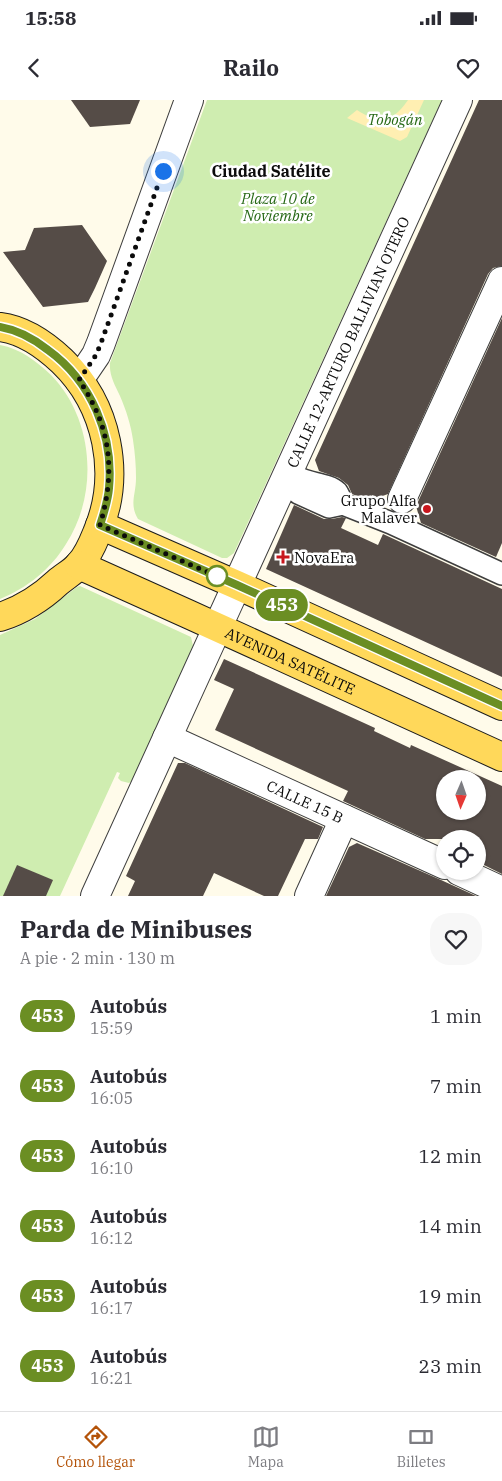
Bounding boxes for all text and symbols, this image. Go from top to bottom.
text: 15:58 [25,6,76,30]
text: Railo [223,53,279,82]
icon: back [20,54,48,82]
icon: heart [454,54,482,82]
park label: Tobogán [368,110,423,129]
your location [151,159,176,184]
district label: Ciudad Satélite [211,161,331,181]
park label: Plaza 10 de Noviembre [240,189,315,225]
street label: CALLE 12-ARTURO BALLIVIAN OTERO [282,213,413,470]
place label: Grupo Alfa Malaver [341,491,417,527]
marker: Grupo Alfa Malaver [421,503,433,515]
place label: NovaEra [294,548,354,567]
marker: NovaEra [276,550,290,564]
unlabelled marker [206,565,228,587]
line badge: 453 [253,589,311,621]
text: 453 [266,593,298,616]
street label: AVENIDA SATÉLITE [222,623,359,699]
north arrow [436,770,486,820]
map controls [436,770,486,880]
street label: CALLE 15 B [264,775,347,827]
button: locate [436,830,486,880]
text: Parda de Minibuses [20,913,252,945]
button: heart [430,913,482,965]
text: A pie · 2 min · 130 m [20,948,175,968]
text: Autobús [90,994,167,1018]
text: 453 [31,1004,64,1027]
text: 1 min [430,1004,482,1028]
text: 15:59 [90,1018,133,1038]
text: Autobús [90,1064,167,1088]
text: 453 [31,1074,64,1097]
text: 7 min [430,1074,482,1098]
text: 16:05 [90,1088,133,1108]
text: Autobús [90,1134,167,1158]
text: 453 [31,1144,64,1167]
text: 12 min [419,1144,482,1168]
text: 16:10 [90,1158,133,1178]
text: Autobús [90,1204,167,1228]
text: 453 [31,1214,64,1237]
text: 14 min [419,1214,482,1238]
text: 16:12 [90,1228,133,1248]
text: Autobús [90,1274,167,1298]
text: 453 [31,1284,64,1307]
text: 19 min [419,1284,482,1308]
text: 16:17 [90,1298,133,1318]
text: Autobús [90,1344,167,1368]
text: 453 [31,1354,64,1377]
text: 23 min [419,1354,482,1378]
text: 16:21 [90,1368,133,1388]
tab: Cómo llegar [56,1423,135,1471]
tab: Mapa [248,1423,284,1471]
tab: Billetes [397,1423,446,1471]

